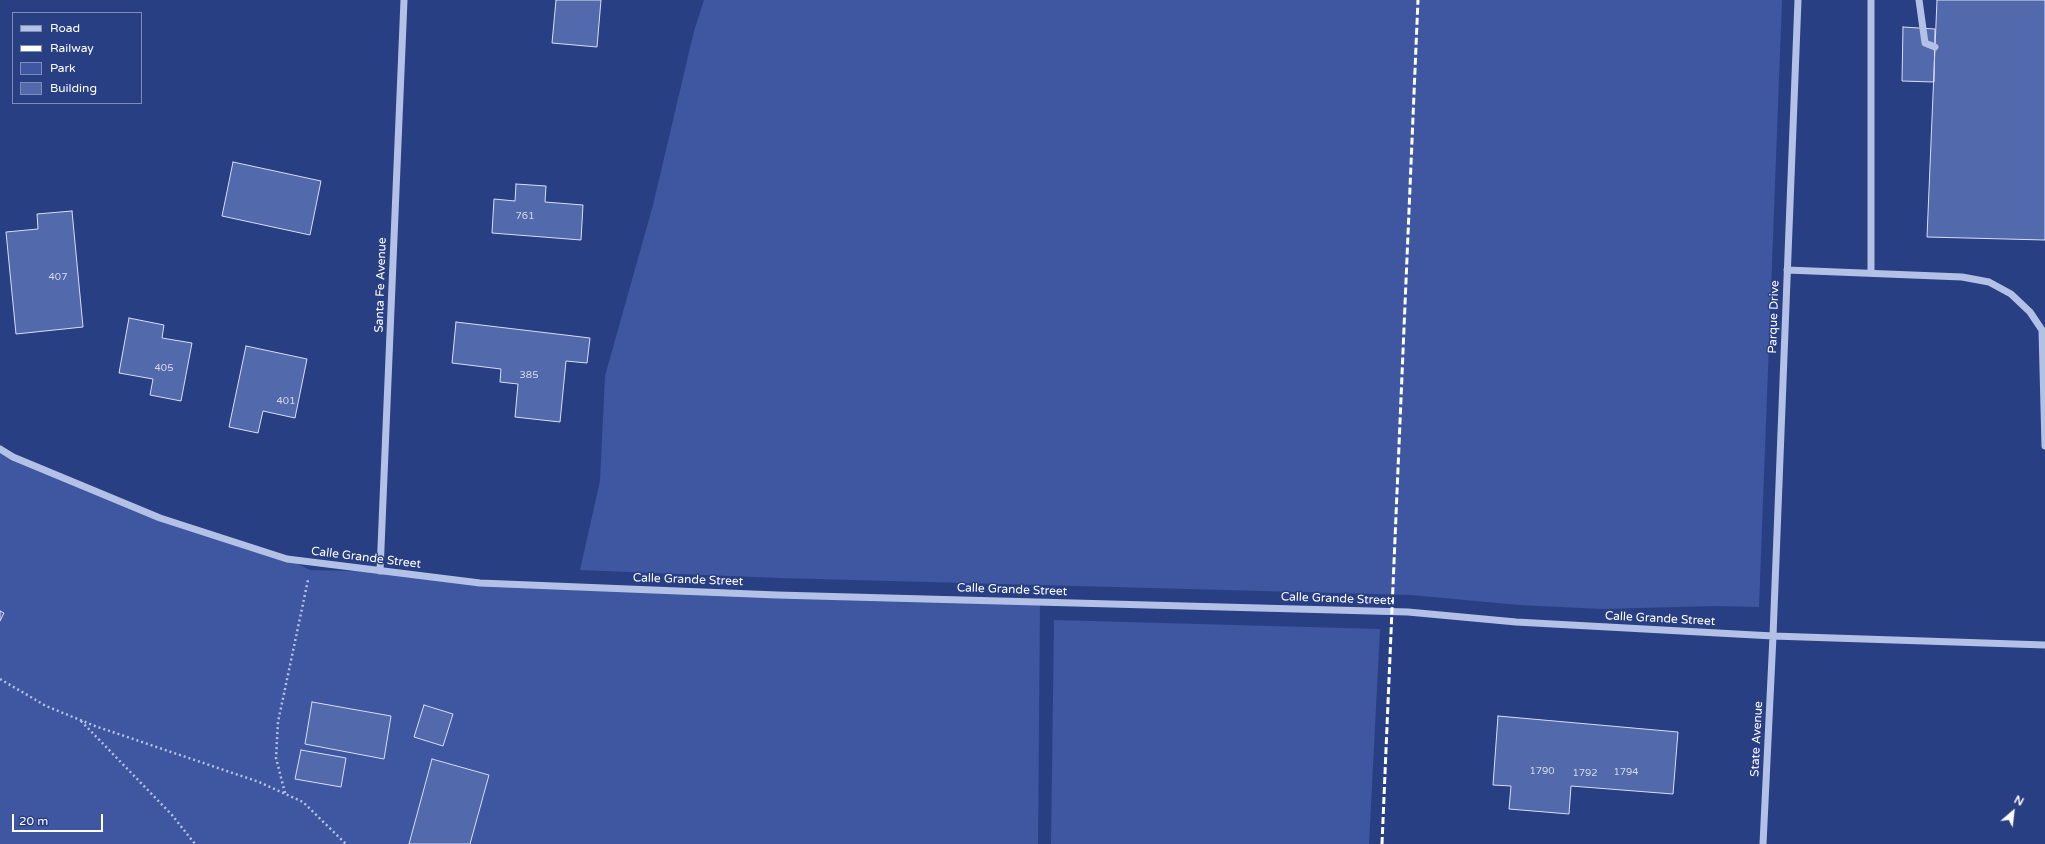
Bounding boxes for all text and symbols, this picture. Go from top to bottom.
legend [12,12,142,104]
text: Road [50,21,80,35]
text: Railway [50,41,94,55]
text: Park [50,61,76,75]
text: Building [50,81,97,95]
house number: 761 [516,210,534,222]
street label: Santa Fe Avenue [372,237,390,333]
house number: 407 [49,271,67,283]
street label: Parque Drive [1766,280,1782,354]
house number: 405 [155,362,173,374]
house number: 385 [520,369,538,381]
house number: 401 [277,395,295,407]
street label: Calle Grande Street [310,544,422,572]
street label: Calle Grande Street [633,571,743,589]
street label: Calle Grande Street [957,581,1067,599]
street label: Calle Grande Street [1281,590,1391,608]
street label: Calle Grande Street [1604,609,1716,629]
street label: State Avenue [1748,701,1766,777]
house number: 1790 [1529,765,1555,777]
house number: 1794 [1613,766,1639,778]
house number: 1792 [1572,767,1598,779]
north arrow [1993,792,2033,832]
text: N [2012,793,2026,809]
scale bar [14,806,105,832]
text: 20 m [19,814,48,828]

